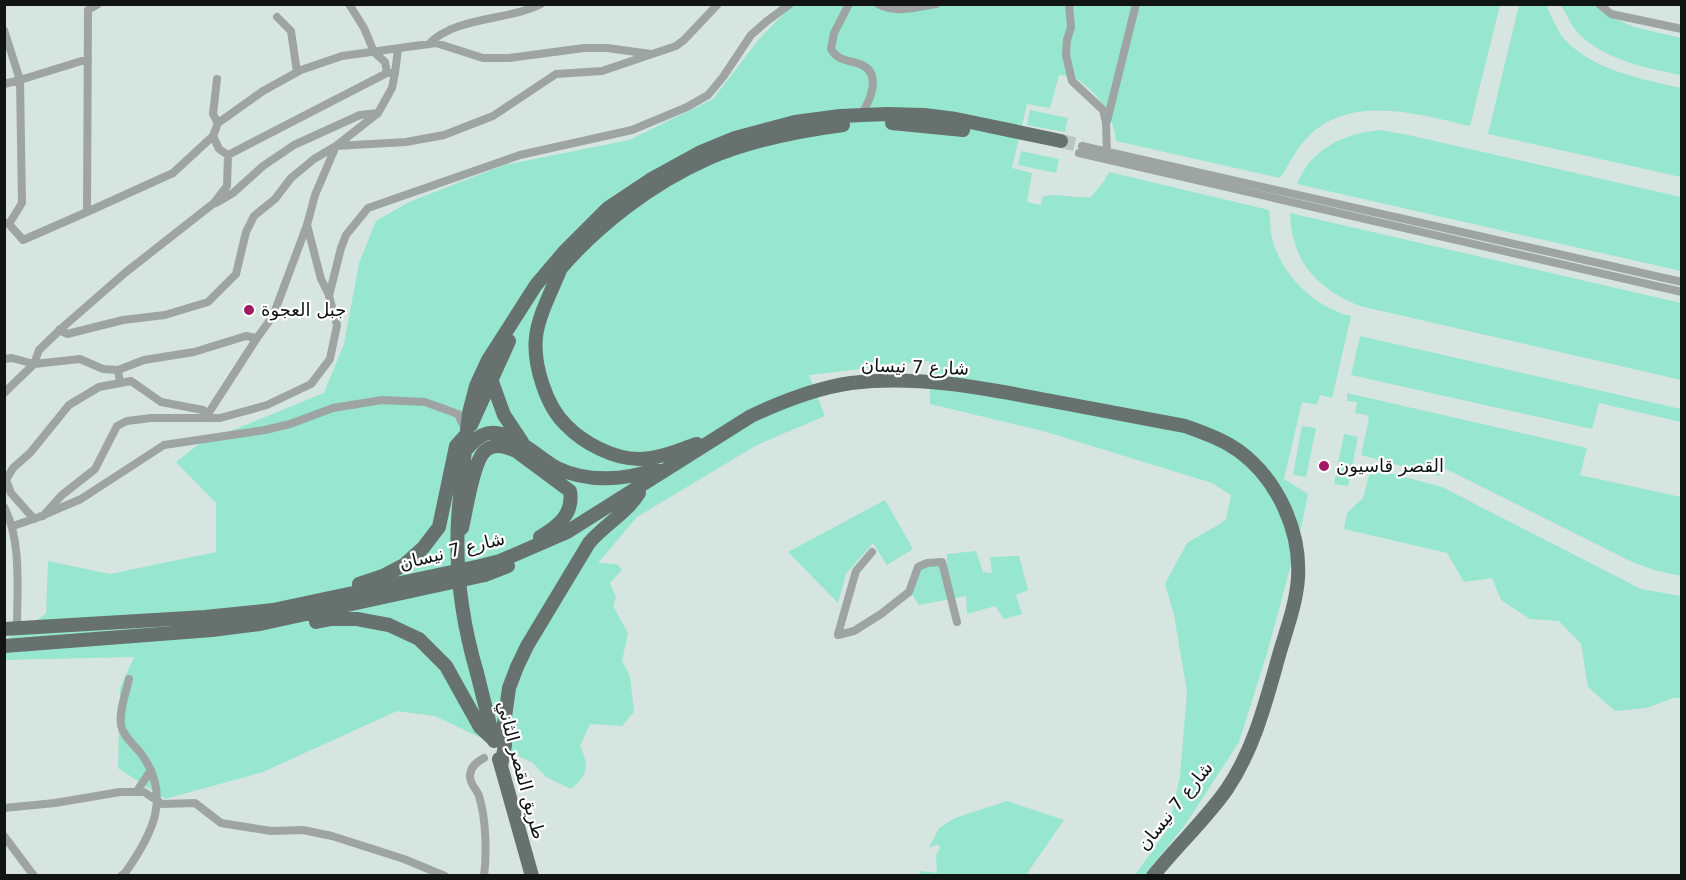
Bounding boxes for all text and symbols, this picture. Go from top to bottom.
place label: جبل العجوة [261,299,346,321]
marker: جبل العجوة [242,303,256,317]
street label: شارع 7 نيسان [861,354,969,380]
place label: القصر قاسيون [1336,455,1444,477]
marker: القصر قاسيون [1317,459,1331,473]
street label: شارع 7 نيسان [397,527,507,575]
street label: طريق القصر الثاني [492,698,550,842]
street label: شارع 7 نيسان [1132,757,1218,855]

